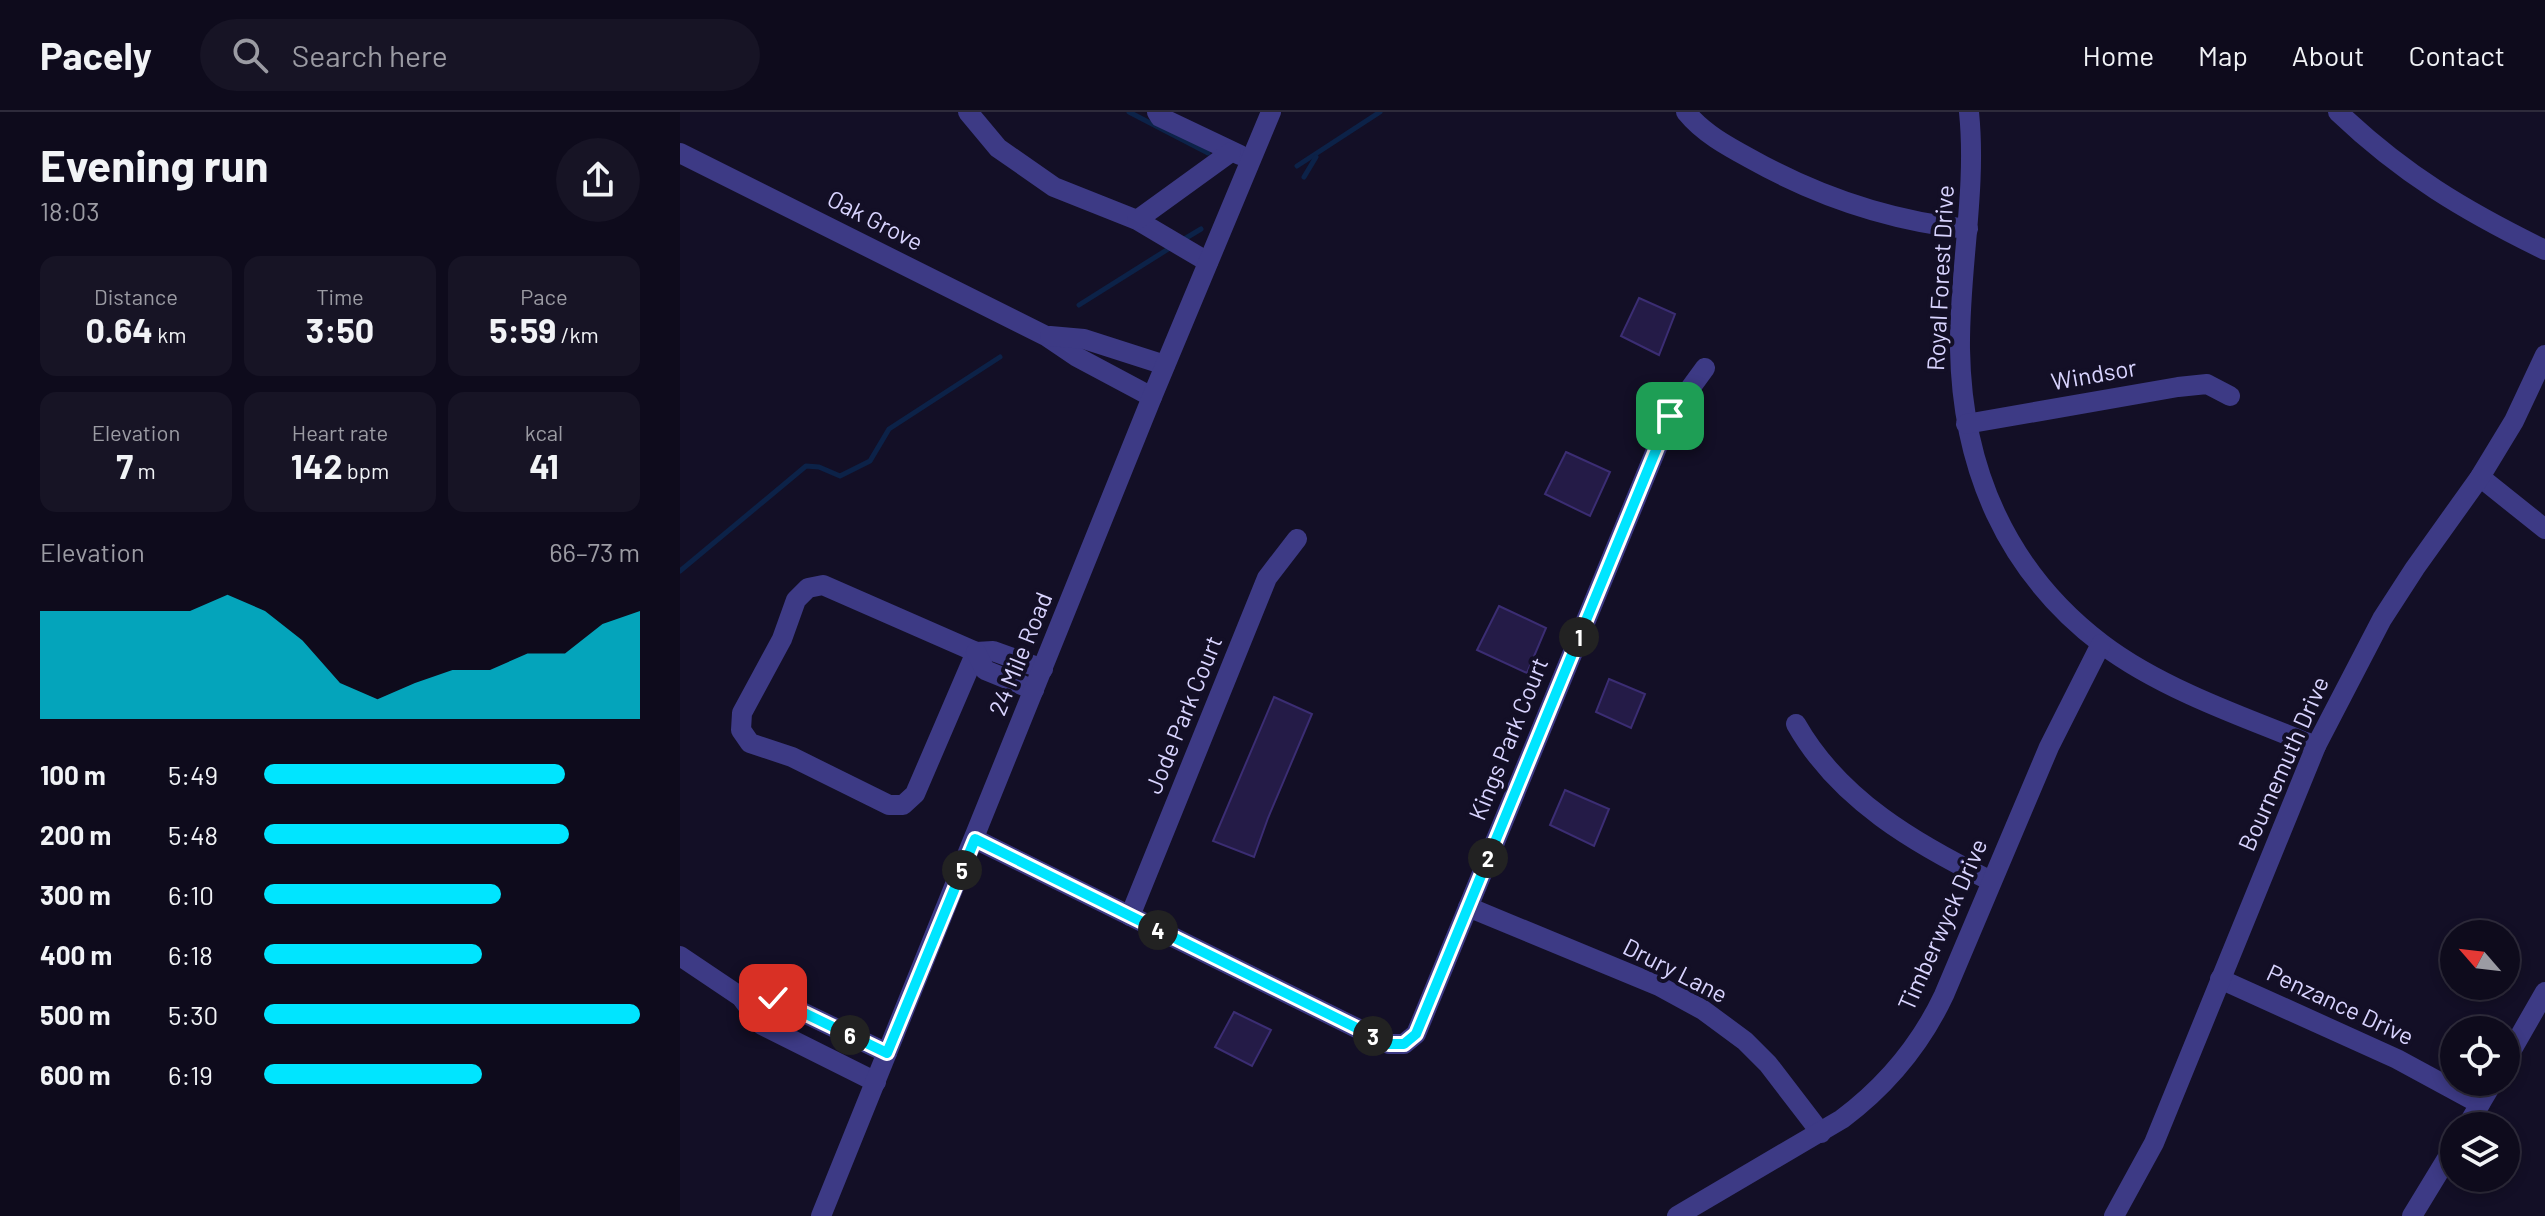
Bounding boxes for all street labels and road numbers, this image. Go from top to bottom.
street label: Oak Grove [823,183,928,256]
street label: Royal Forest Drive [1920,184,1959,372]
street label: Windsor [2049,352,2139,395]
street label: 24 Mile Road [982,588,1057,719]
street label: Jode Park Court [1138,631,1227,798]
street label: Kings Park Court [1462,653,1553,824]
street label: Bournemuth Drive [2231,672,2334,855]
street label: Timberwyck Drive [1891,834,1993,1015]
street label: Drury Lane [1619,931,1733,1008]
street label: Penzance Drive [2263,957,2419,1050]

